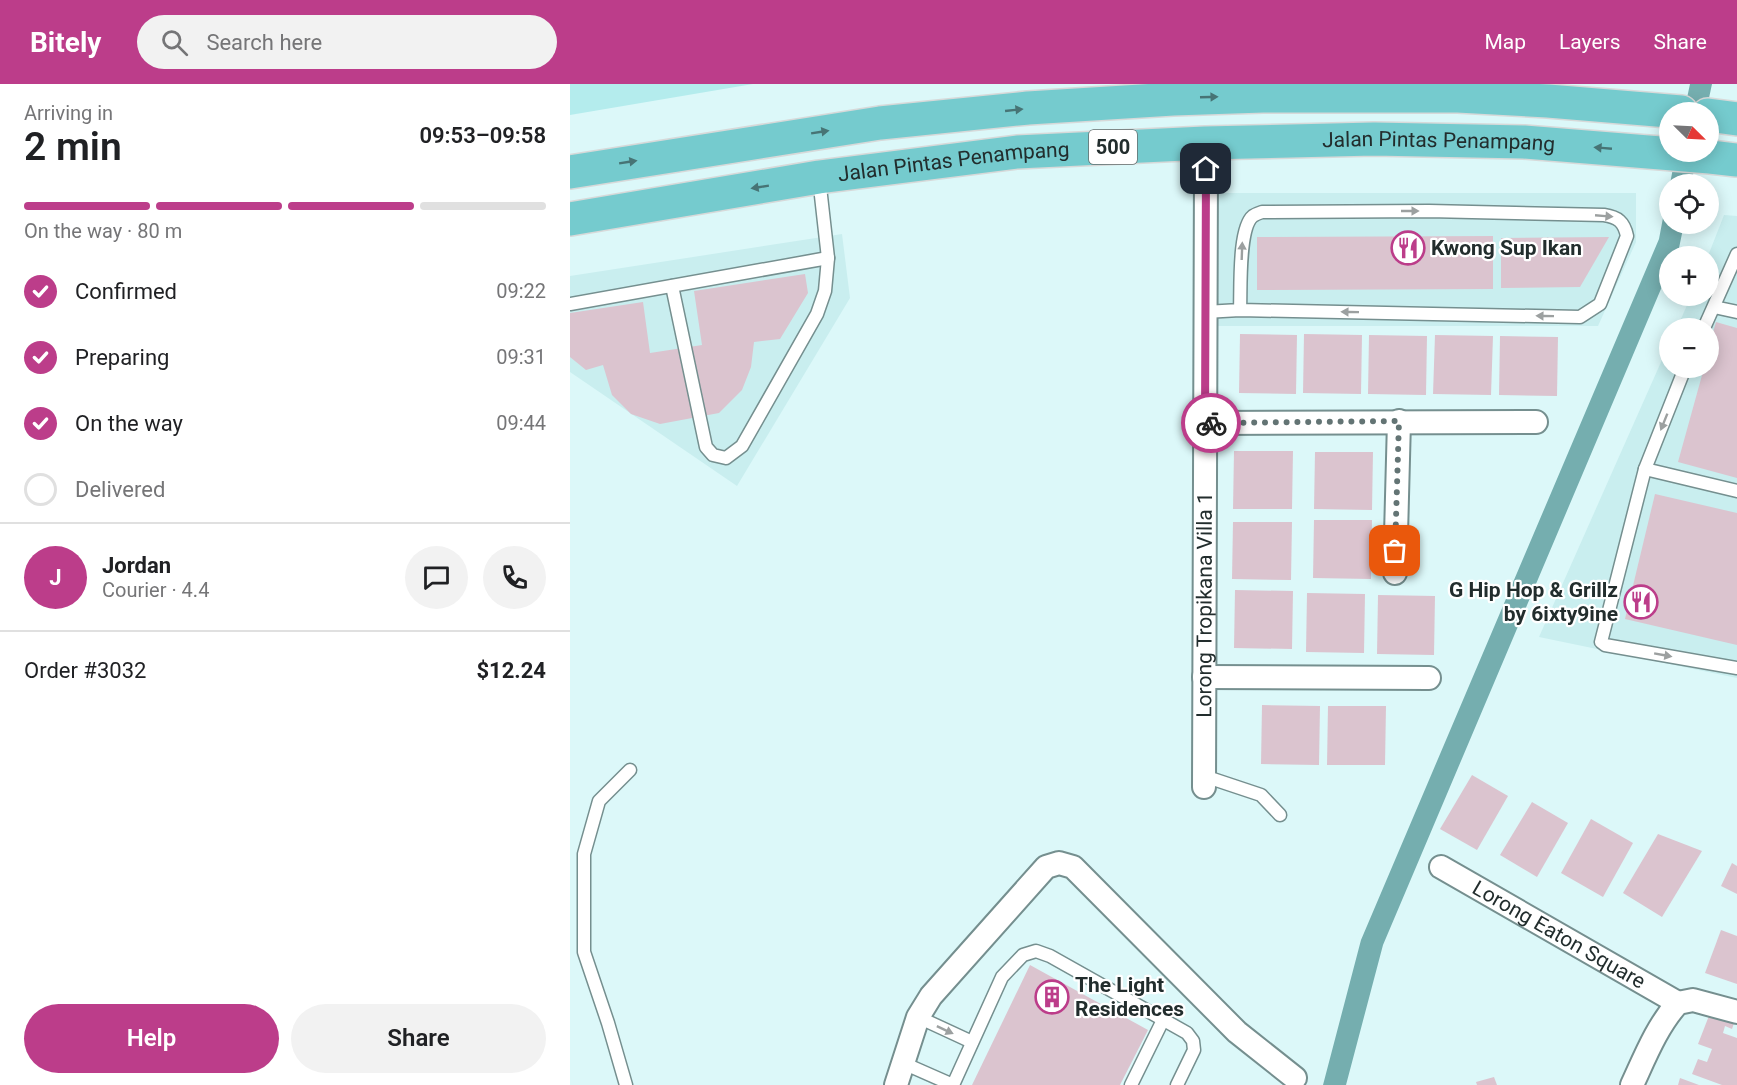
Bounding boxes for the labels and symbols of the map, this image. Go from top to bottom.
one-way arrow [1199,93,1218,102]
north arrow [1659,102,1719,162]
one-way arrow [1005,105,1024,115]
one-way arrow [811,127,830,136]
street label: Jalan Pintas Penampang [1322,127,1556,156]
road number: 500 [1089,130,1137,164]
street label: Jalan Pintas Penampang [836,138,1070,187]
pin [1180,143,1231,194]
one-way arrow [1593,144,1612,153]
one-way arrow [618,157,637,166]
one-way arrow [750,183,769,192]
one-way arrow [1400,206,1419,216]
one-way arrow [1595,211,1614,221]
restaurant icon: Kwong Sup Ikan [1390,230,1426,266]
place label: Kwong Sup Ikan [1431,236,1582,260]
one-way arrow [1237,242,1247,261]
one-way arrow [1340,307,1359,317]
one-way arrow [1535,311,1554,321]
courier [1181,393,1241,453]
one-way arrow [1659,413,1668,431]
street label: Lorong Tropikana Villa 1 [1192,492,1217,718]
pin [1369,525,1420,576]
place label: G Hip Hop & Grillz by 6ixty9ine [1449,578,1618,626]
restaurant icon: G Hip Hop & Grillz by 6ixty9ine [1623,584,1659,620]
one-way arrow [1654,651,1673,660]
street label: Lorong Eaton Square [1468,876,1650,994]
place label: The Light Residences [1075,973,1184,1021]
building icon: The Light Residences [1034,979,1070,1015]
one-way arrow [936,1026,953,1035]

